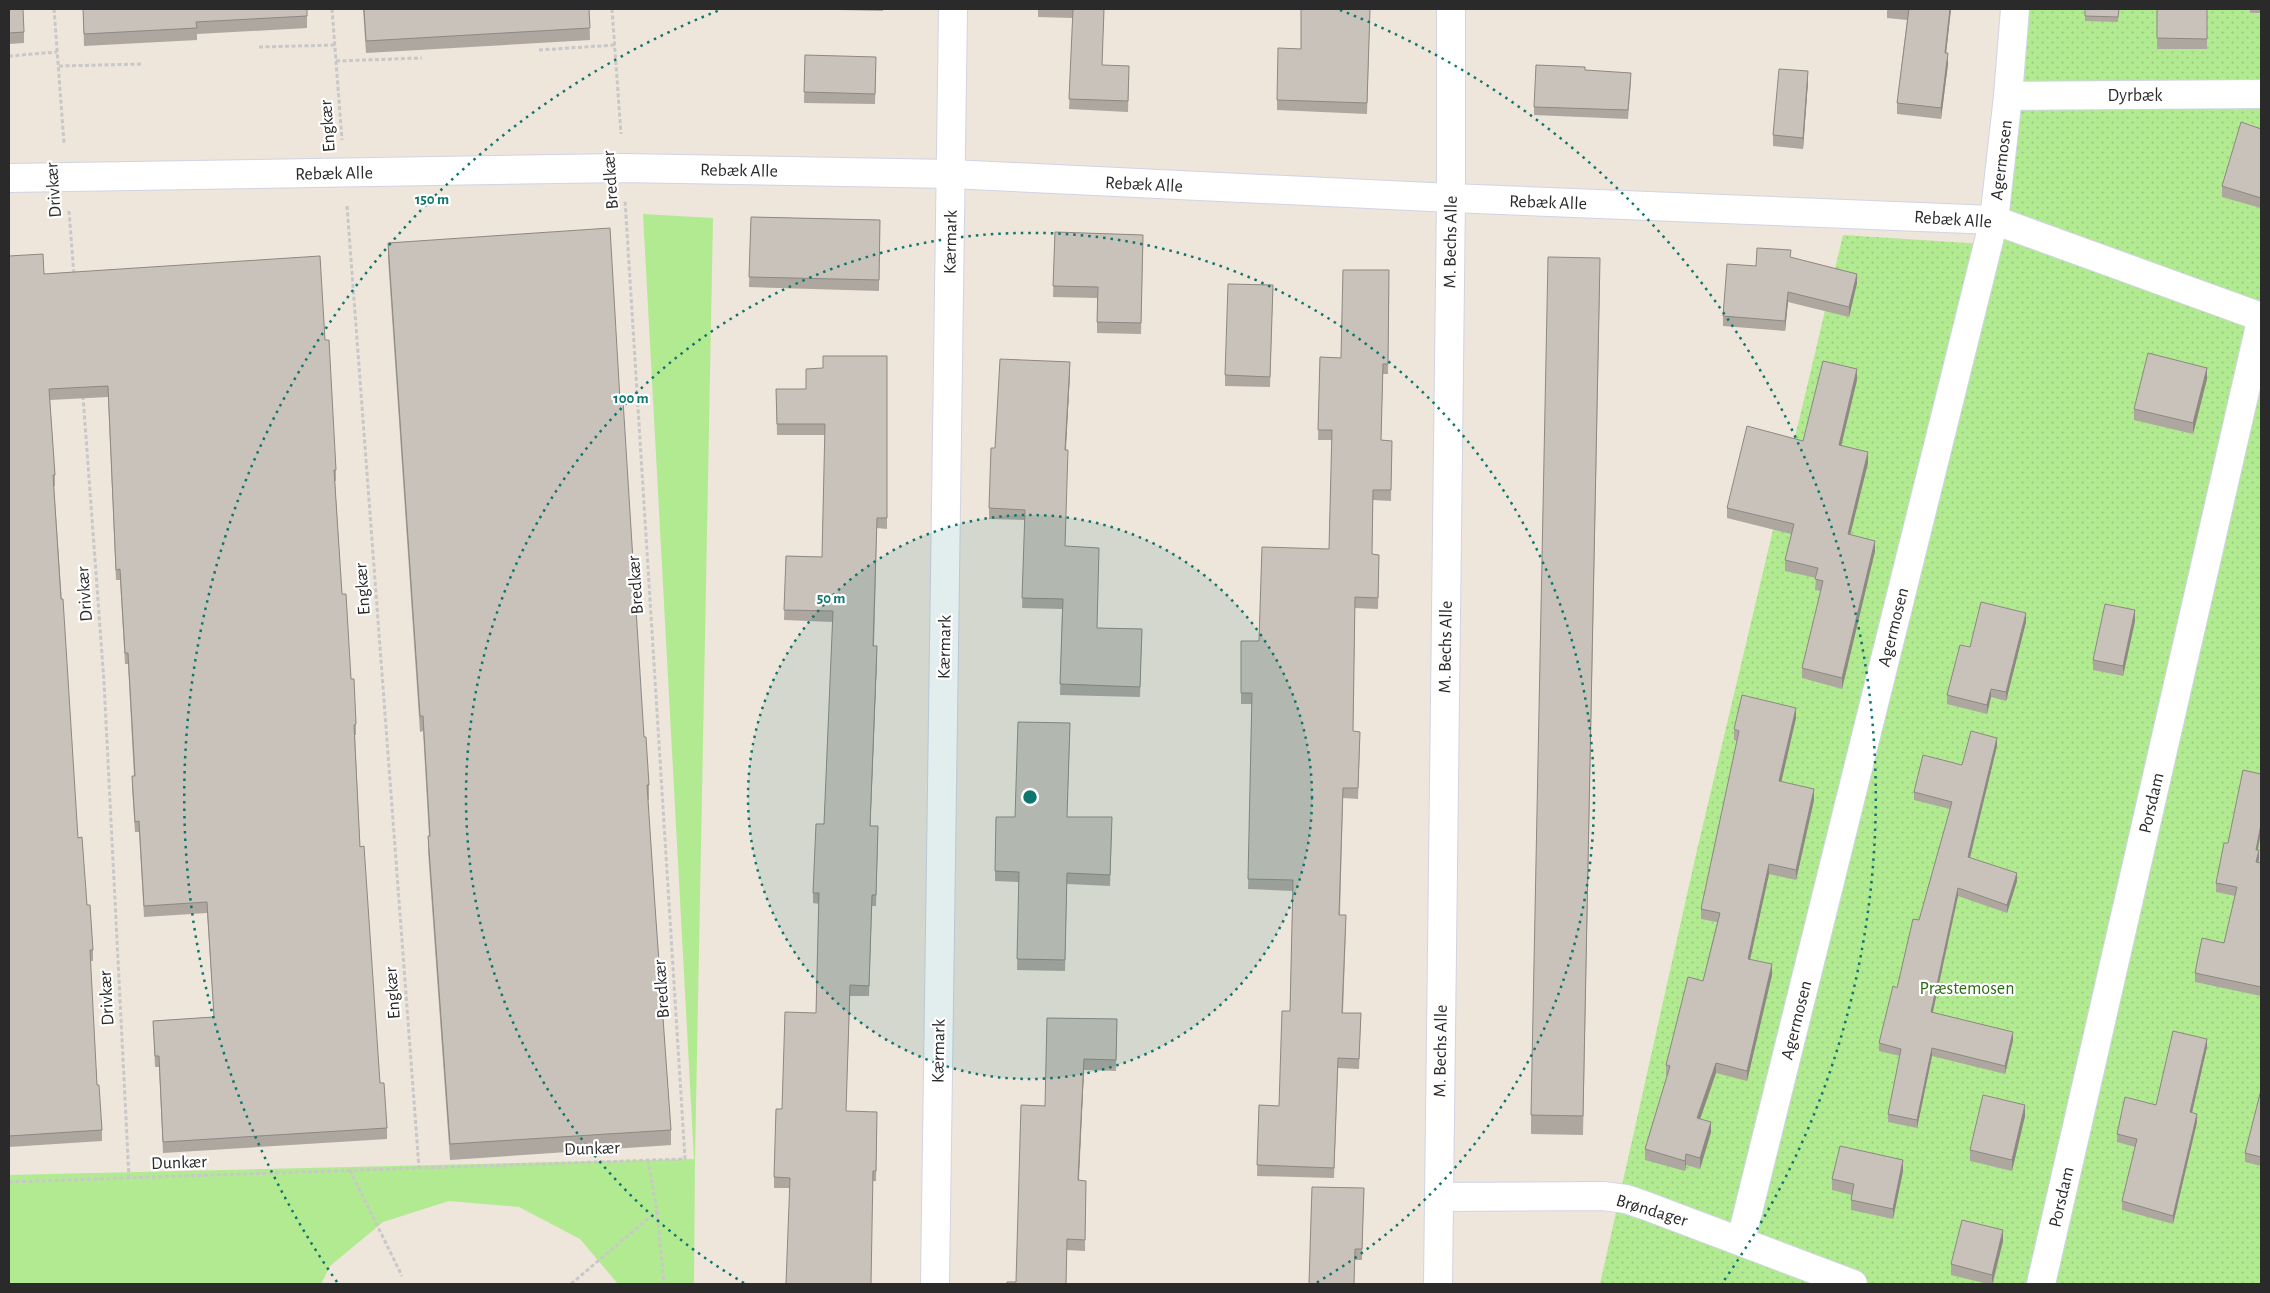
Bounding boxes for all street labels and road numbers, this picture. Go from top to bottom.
street label: Dyrbæk [2108,87,2163,105]
street label: Engkær [317,99,339,153]
street label: Agermosen [1988,119,2016,201]
street label: Bredkær [600,150,622,210]
street label: Rebæk Alle [700,161,778,181]
street label: Drivkær [43,162,65,218]
street label: Rebæk Alle [295,164,373,184]
street label: Rebæk Alle [1105,174,1183,196]
street label: Rebæk Alle [1509,193,1587,213]
street label: M. Bechs Alle [1441,196,1461,288]
street label: Rebæk Alle [1913,208,1992,232]
street label: Kærmark [941,209,961,274]
street label: Bredkær [625,555,647,615]
street label: Engkær [352,562,374,616]
street label: Drivkær [74,566,96,622]
street label: Agermosen [1875,586,1912,669]
street label: M. Bechs Alle [1436,601,1456,693]
street label: Kærmark [935,614,955,679]
street label: Porsdam [2136,771,2168,835]
street label: Bredkær [651,959,673,1019]
street label: Engkær [382,966,404,1020]
street label: Drivkær [97,970,117,1026]
street label: Agermosen [1778,979,1815,1062]
street label: M. Bechs Alle [1431,1005,1451,1097]
street label: Kærmark [929,1018,949,1083]
street label: Dunkær [564,1139,620,1159]
street label: Dunkær [151,1153,207,1173]
street label: Porsdam [2046,1165,2078,1229]
street label: Brøndager [1614,1192,1690,1230]

